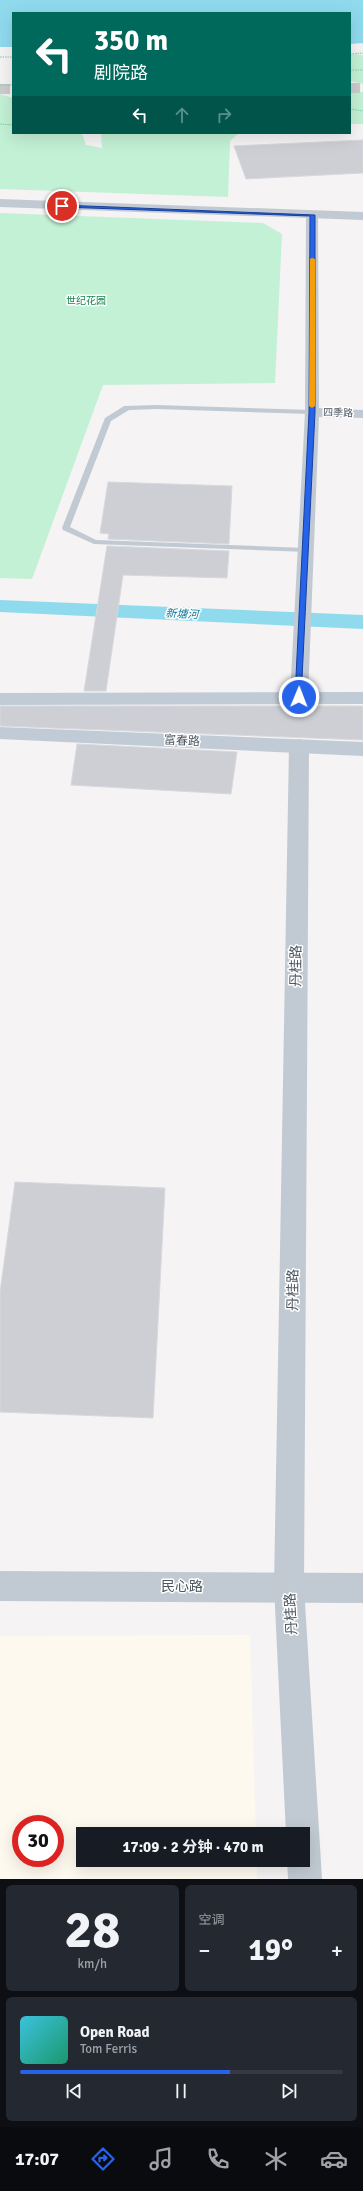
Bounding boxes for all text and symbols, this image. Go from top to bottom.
text: 350 m [94,24,168,58]
icon: left [28,28,80,80]
text: 剧院路 [94,62,148,84]
icon: left [129,104,151,126]
icon: ahead [171,104,193,126]
icon: right [213,104,235,126]
pin [45,189,79,223]
icon: arrive [51,195,73,217]
park label: 世纪花园 [66,295,106,307]
street label: 四季路 [323,406,353,420]
water label: 新塘河 [165,607,201,621]
position arrow [278,676,320,718]
street label: 富春路 [164,733,200,749]
street label: 丹桂路 [287,945,305,987]
street label: 丹桂路 [284,1269,302,1311]
street label: 民心路 [161,1578,203,1595]
street label: 丹桂路 [281,1593,301,1635]
speed limit sign: 30 [12,1815,64,1867]
text: 17:09 · 2 分钟 · 470 m [122,1838,264,1856]
text: 28 [64,1898,120,1962]
text: 空调 [199,1912,225,1928]
text: 19° [249,1932,293,1969]
text: − [199,1937,210,1964]
text: + [331,1937,343,1964]
text: km/h [78,1956,107,1972]
text: Open Road [80,2023,150,2041]
text: Tom Ferris [80,2041,137,2057]
icon: previous [63,2080,85,2102]
icon: pause [170,2080,192,2102]
icon: next [278,2080,300,2102]
icon: directions [89,2145,117,2173]
icon: music [147,2145,175,2173]
icon: phone [204,2145,232,2173]
icon: climate [262,2145,290,2173]
icon: car [320,2145,348,2173]
text: 17:07 [15,2148,59,2170]

